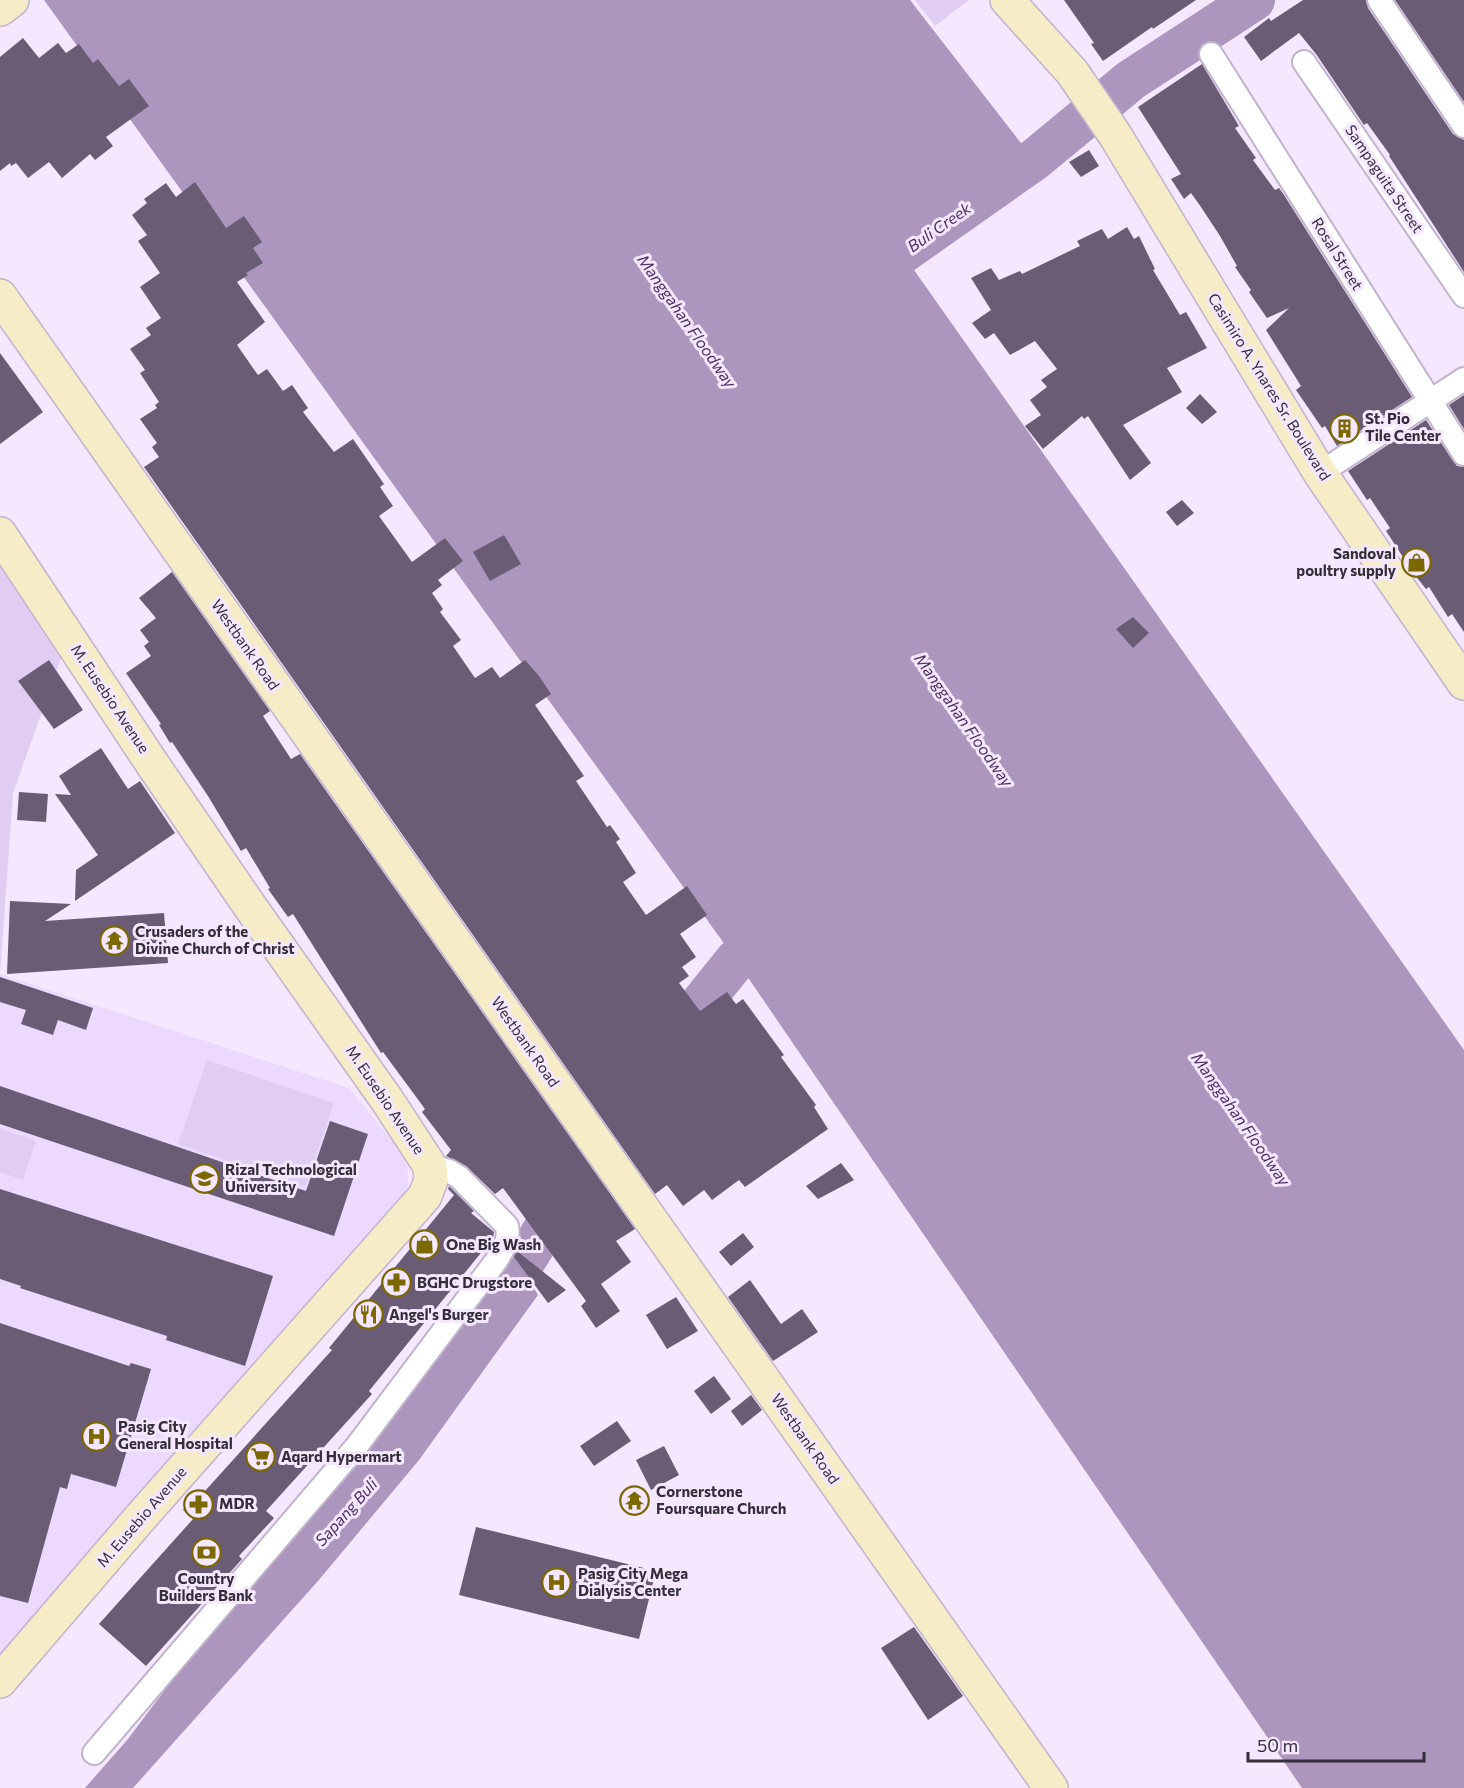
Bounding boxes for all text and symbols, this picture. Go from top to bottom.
street label: Sampaguita Street [1342,121,1428,236]
water label: Buli Creek [903,198,974,255]
street label: Rosal Street [1308,214,1367,293]
water label: Manggahan Floodway [634,250,741,392]
street label: Casimiro A. Ynares Sr. Boulevard [1205,289,1335,483]
place label: St. Pio Tile Center [1365,409,1441,444]
building icon: St. Pio Tile Center [1328,412,1360,444]
place label: Sandoval poultry supply [1296,544,1397,579]
shop icon: Sandoval poultry supply [1401,547,1433,579]
street label: Westbank Road [208,596,284,693]
street label: M. Eusebio Avenue [68,641,154,756]
water label: Manggahan Floodway [911,649,1018,791]
place label: Crusaders of the Divine Church of Christ [135,922,295,957]
temple icon: Crusaders of the Divine Church of Christ [98,925,130,957]
street label: Westbank Road [488,993,564,1090]
street label: M. Eusebio Avenue [343,1042,429,1157]
water label: Manggahan Floodway [1188,1048,1295,1190]
place label: Rizal Technological University [225,1160,357,1195]
school or university icon: Rizal Technological University [188,1163,220,1195]
shop icon: One Big Wash [409,1229,441,1261]
place label: One Big Wash [446,1235,541,1253]
pharmacy icon: BGHC Drugstore [380,1267,412,1299]
place label: BGHC Drugstore [417,1273,532,1291]
restaurant icon: Angel's Burger [352,1299,384,1331]
place label: Angel's Burger [389,1305,489,1323]
street label: Westbank Road [768,1390,844,1487]
place label: Pasig City General Hospital [118,1417,233,1452]
hospital icon: Pasig City General Hospital [81,1420,113,1452]
supermarket icon: Aqard Hypermart [244,1441,276,1473]
place label: Aqard Hypermart [281,1447,402,1465]
street label: M. Eusebio Avenue [93,1462,190,1570]
water label: Sapang Buli [310,1473,381,1549]
place label: Cornerstone Foursquare Church [656,1482,786,1517]
temple icon: Cornerstone Foursquare Church [619,1485,651,1517]
pharmacy icon: MDR [182,1488,214,1520]
place label: MDR [219,1494,255,1512]
bank icon: Country Builders Bank [190,1536,222,1568]
place label: Pasig City Mega Dialysis Center [578,1564,688,1599]
hospital icon: Pasig City Mega Dialysis Center [541,1567,573,1599]
place label: Country Builders Bank [159,1569,254,1604]
scale bar [1248,1725,1424,1763]
text: 50 m [1257,1734,1298,1756]

